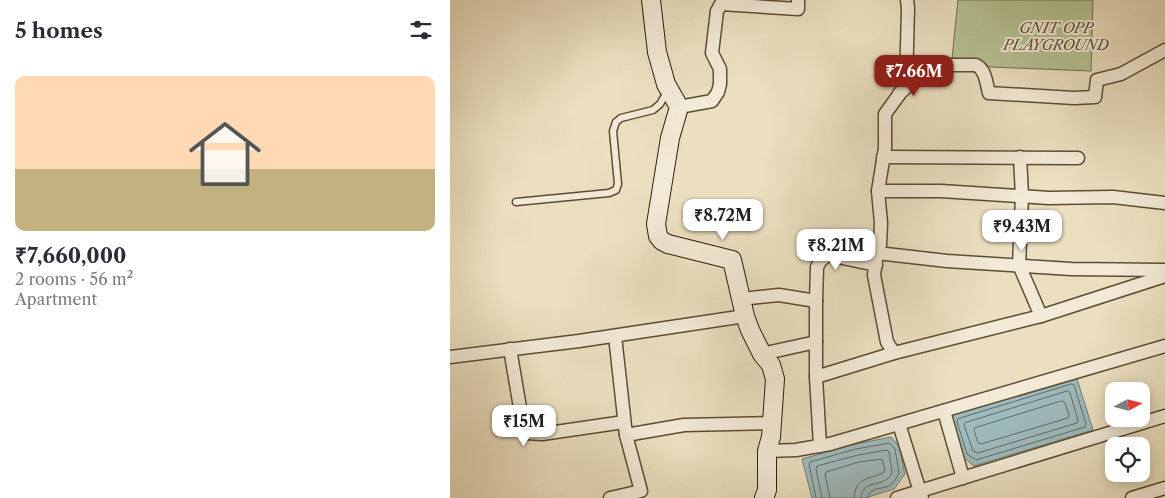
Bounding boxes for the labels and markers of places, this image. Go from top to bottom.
pin: ₹7.66M [873,54,955,97]
pin: ₹8.72M [682,198,764,241]
pin: ₹9.43M [981,210,1063,252]
pin: ₹8.21M [795,228,877,271]
pin: ₹15M [494,404,554,447]

